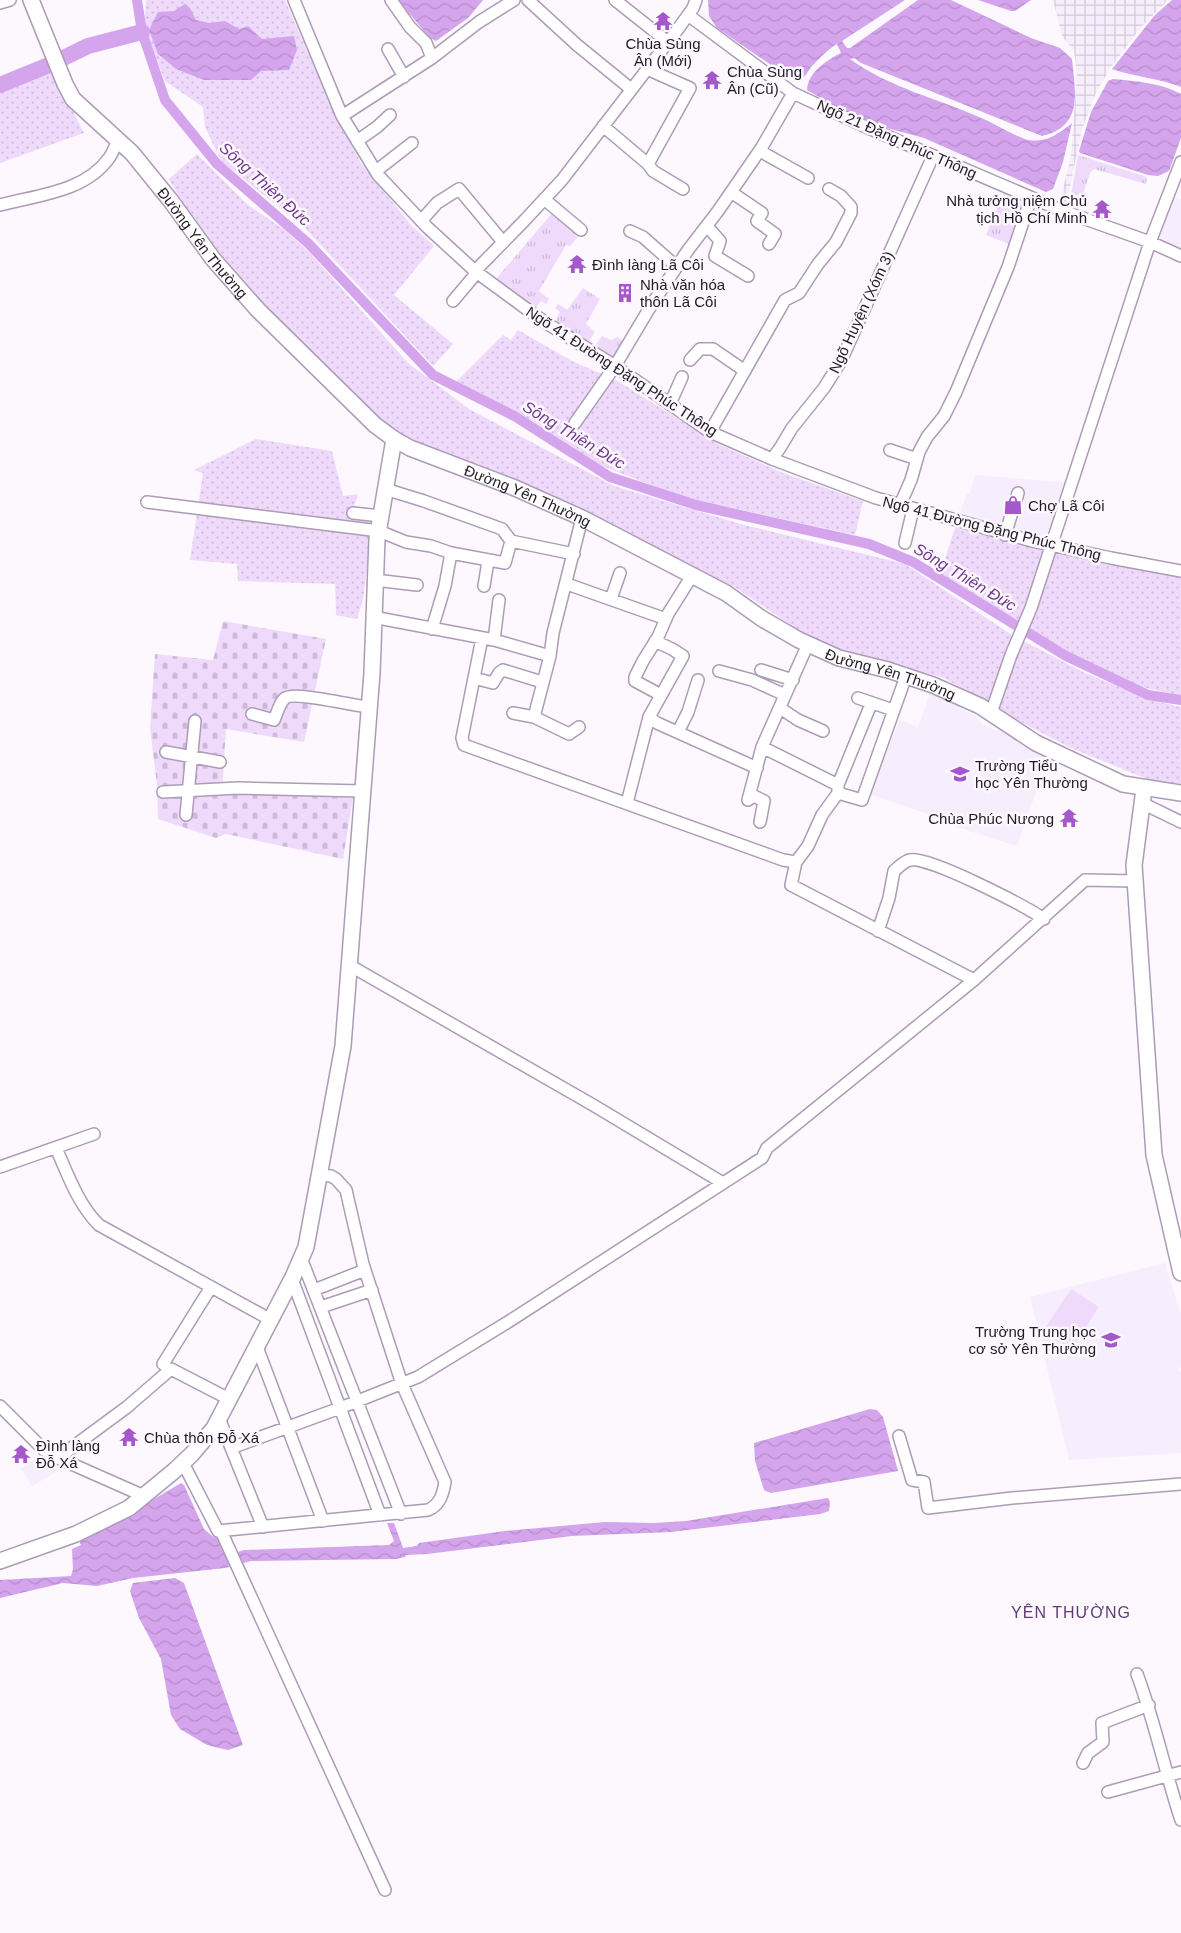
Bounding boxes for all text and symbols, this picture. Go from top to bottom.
temple icon: Chùa Sùng Ân (Mới) [652,10,674,32]
place label: Chùa Sùng Ân (Mới) [625,35,701,69]
place label: Chùa Sùng Ân (Cũ) [727,63,802,97]
temple icon: Chùa Sùng Ân (Cũ) [701,69,723,91]
street label: Ngõ 21 Đặng Phúc Thông [814,96,980,182]
water label: Sông Thiên Đức [216,139,314,229]
street label: Đường Yên Thường [155,184,252,301]
place label: Nhà tưởng niệm Chủ tịch Hồ Chí Minh [946,192,1087,226]
temple icon: Nhà tưởng niệm Chủ tịch Hồ Chí Minh [1091,198,1113,220]
street label: Ngõ Huyện (Xóm 3) [825,248,897,376]
temple icon: Đình làng Lã Côi [566,253,588,275]
place label: Đình làng Lã Côi [592,256,704,273]
place label: Nhà văn hóa thôn Lã Côi [640,276,726,310]
building icon: Nhà văn hóa thôn Lã Côi [614,282,636,304]
street label: Ngõ 41 Đường Đặng Phúc Thông [523,303,721,439]
water label: Sông Thiên Đức [520,398,628,472]
street label: Đường Yên Thường [462,461,594,530]
street label: Ngõ 41 Đường Đặng Phúc Thông [881,493,1103,563]
shop icon: Chợ Lã Côi [1002,494,1024,516]
place label: Chợ Lã Côi [1028,497,1105,514]
water label: Sông Thiên Đức [911,540,1019,614]
street label: Đường Yên Thường [823,644,959,703]
place label: Trường Tiểu học Yên Thường [975,757,1088,791]
school or university icon: Trường Tiểu học Yên Thường [949,763,971,785]
temple icon: Chùa Phúc Nương [1058,807,1080,829]
place label: Chùa Phúc Nương [928,810,1054,827]
place label: Trường Trung học cơ sở Yên Thường [969,1323,1096,1357]
school or university icon: Trường Trung học cơ sở Yên Thường [1100,1329,1122,1351]
temple icon: Chùa thôn Đỗ Xá [118,1426,140,1448]
place label: Chùa thôn Đỗ Xá [144,1429,260,1446]
place label: Đình làng Đỗ Xá [36,1437,100,1471]
temple icon: Đình làng Đỗ Xá [10,1443,32,1465]
district label: YÊN THƯỜNG [1011,1603,1131,1621]

